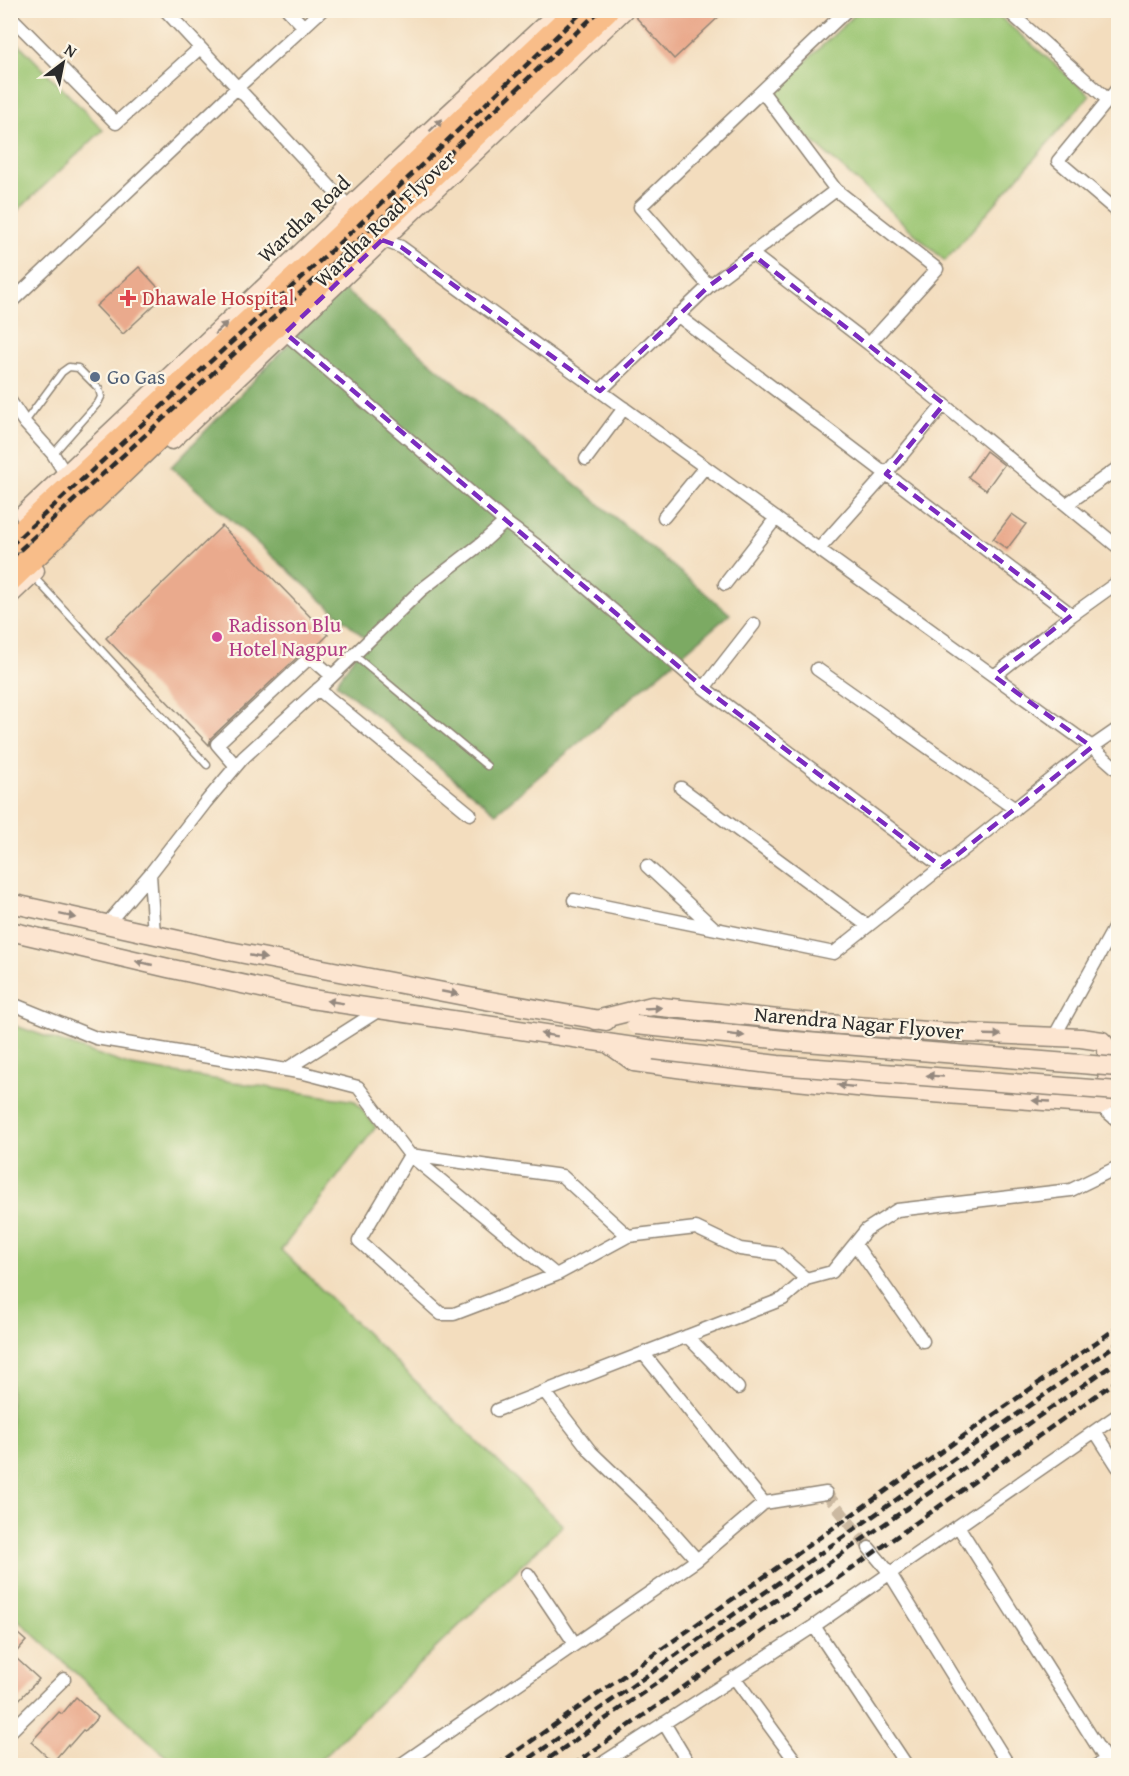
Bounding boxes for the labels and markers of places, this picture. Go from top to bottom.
place label: Dhawale Hospital [142,282,295,313]
marker: Dhawale Hospital [119,289,137,307]
place label: Go Gas [107,361,165,392]
marker: Go Gas [88,370,102,384]
place label: Radisson Blu Hotel Nagpur [229,609,347,664]
marker: Radisson Blu Hotel Nagpur [210,630,224,644]

